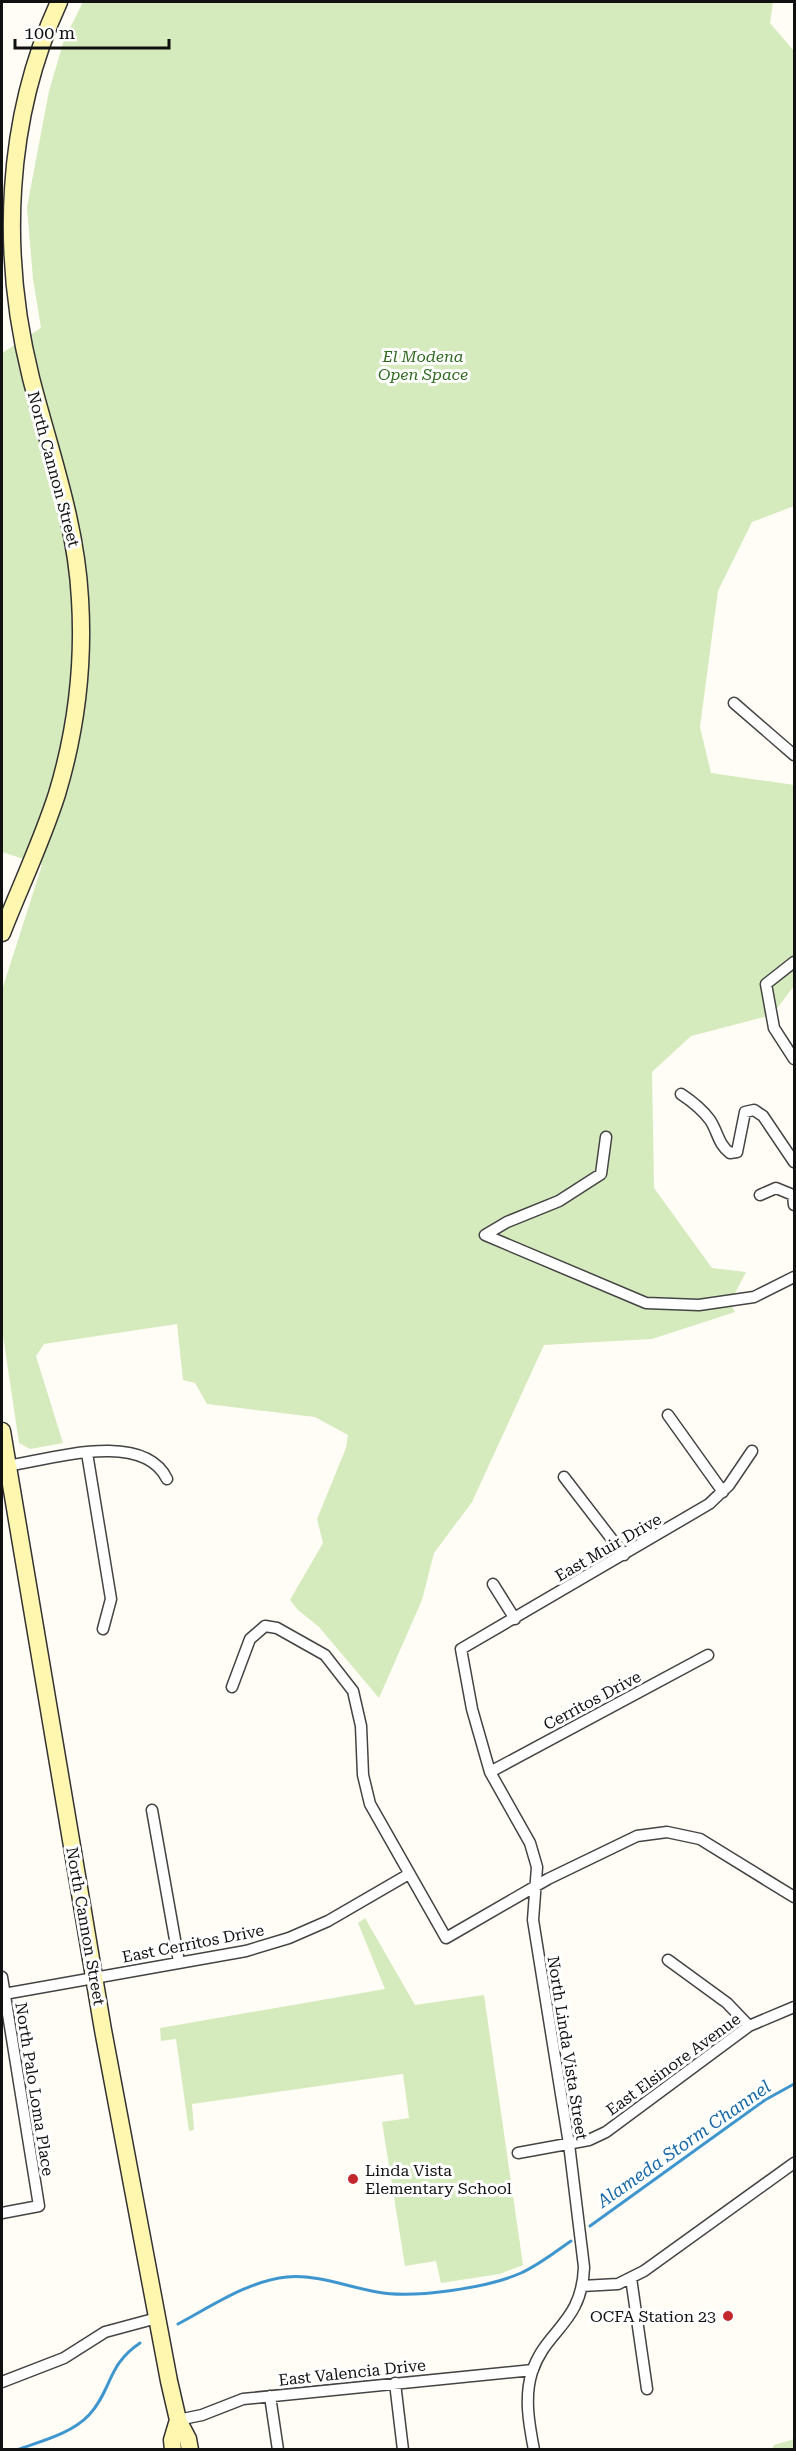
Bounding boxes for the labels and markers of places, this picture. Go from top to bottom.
place label: Linda Vista Elementary School [365,2161,512,2198]
marker: Linda Vista Elementary School [346,2172,360,2186]
place label: OCFA Station 23 [590,2307,716,2326]
marker: OCFA Station 23 [721,2309,735,2323]

